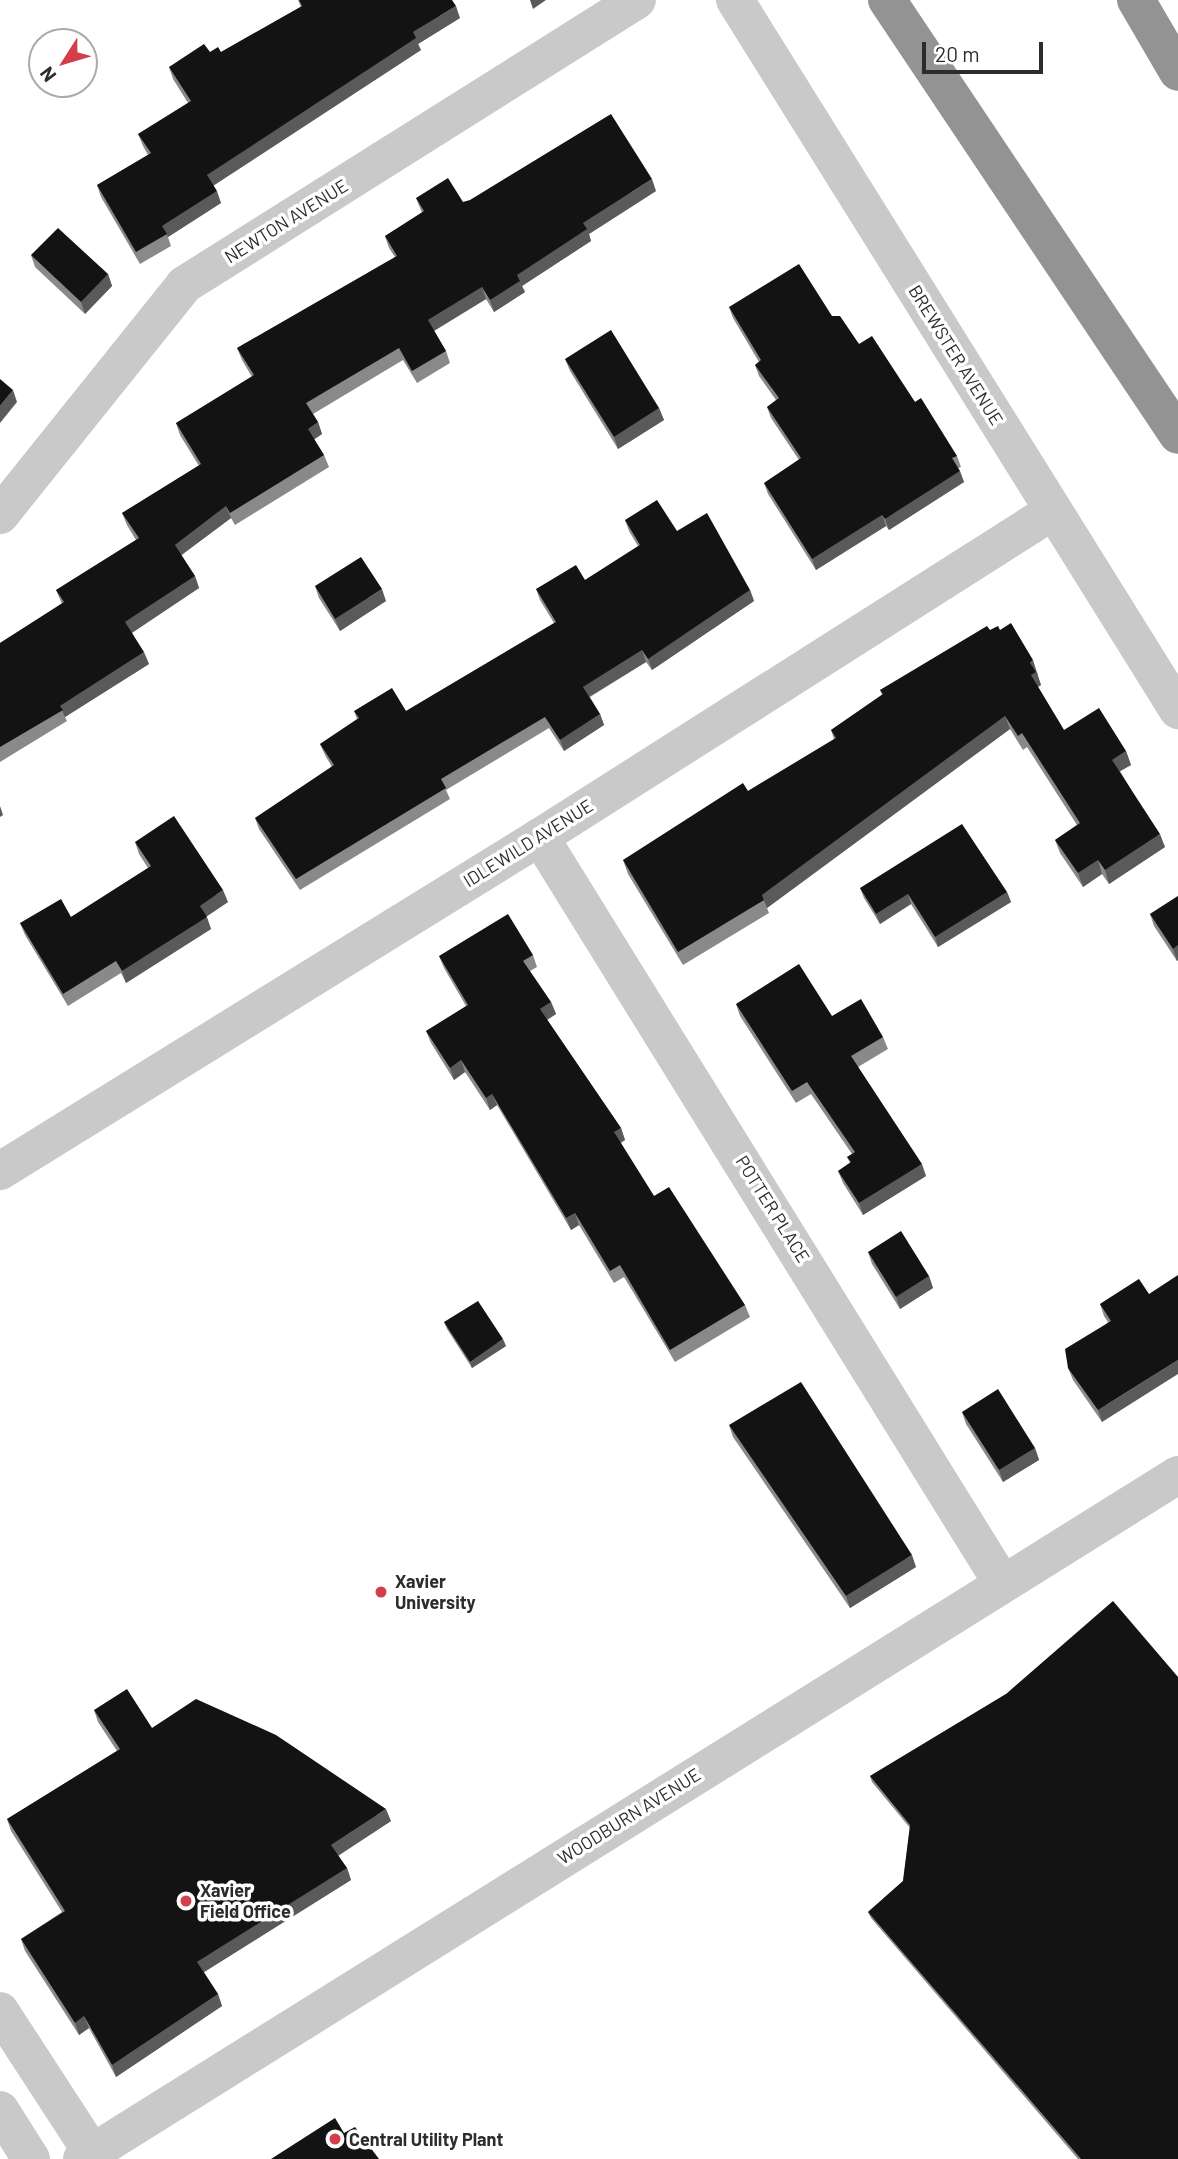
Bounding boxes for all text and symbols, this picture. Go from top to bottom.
north arrow [28,28,98,98]
scale bar [926,28,1047,72]
text: 20 m [935,41,980,66]
text: N [34,63,60,87]
street label: NEWTON AVENUE [220,174,352,268]
street label: BREWSTER AVENUE [904,281,1008,429]
street label: IDLEWILD AVENUE [459,794,597,892]
street label: POTTER PLACE [732,1152,814,1266]
place label: Xavier University [395,1571,476,1614]
marker: Xavier University [373,1584,389,1600]
street label: WOODBURN AVENUE [553,1763,705,1869]
place label: Xavier Field Office [200,1880,291,1923]
marker: Xavier Field Office [178,1893,194,1909]
place label: Central Utility Plant [349,2128,503,2150]
marker: Central Utility Plant [327,2131,343,2147]

